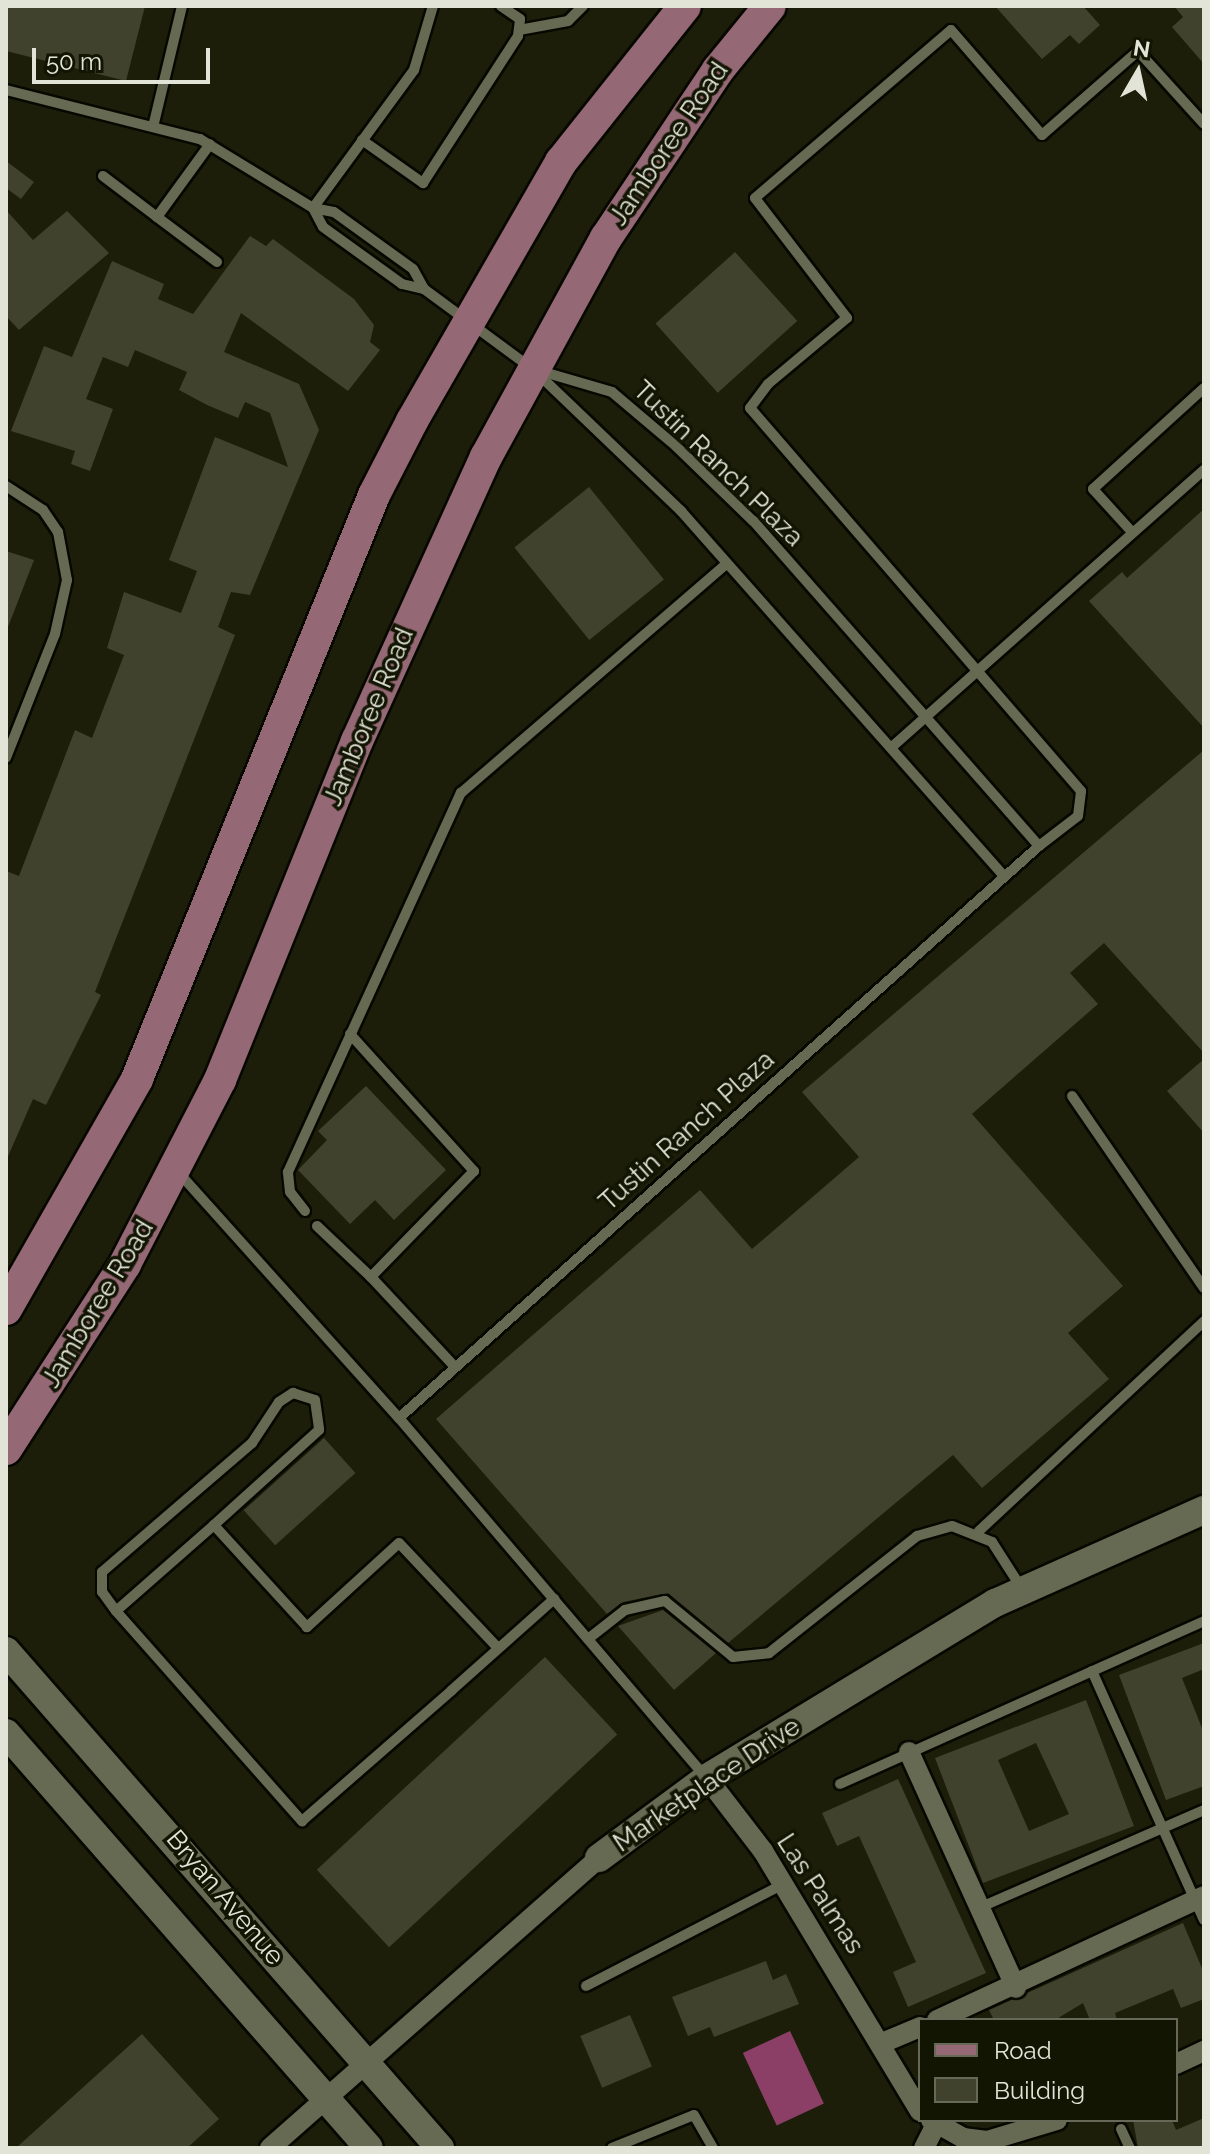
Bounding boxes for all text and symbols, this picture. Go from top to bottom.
scale bar [36,32,214,82]
north arrow [1098,32,1178,112]
text: N [1131,34,1152,62]
text: 50 m [46,47,102,76]
street label: Jamboree Road [603,56,735,232]
street label: Tustin Ranch Plaza [626,375,810,553]
street label: Jamboree Road [318,623,420,811]
street label: Tustin Ranch Plaza [593,1044,781,1218]
street label: Jamboree Road [36,1214,160,1394]
street label: Marketplace Drive [608,1711,806,1859]
street label: Bryan Avenue [159,1824,291,1972]
street label: Las Palmas [770,1828,870,1960]
legend [918,2018,1178,2122]
text: Road [994,2036,1052,2065]
text: Building [994,2076,1085,2105]

